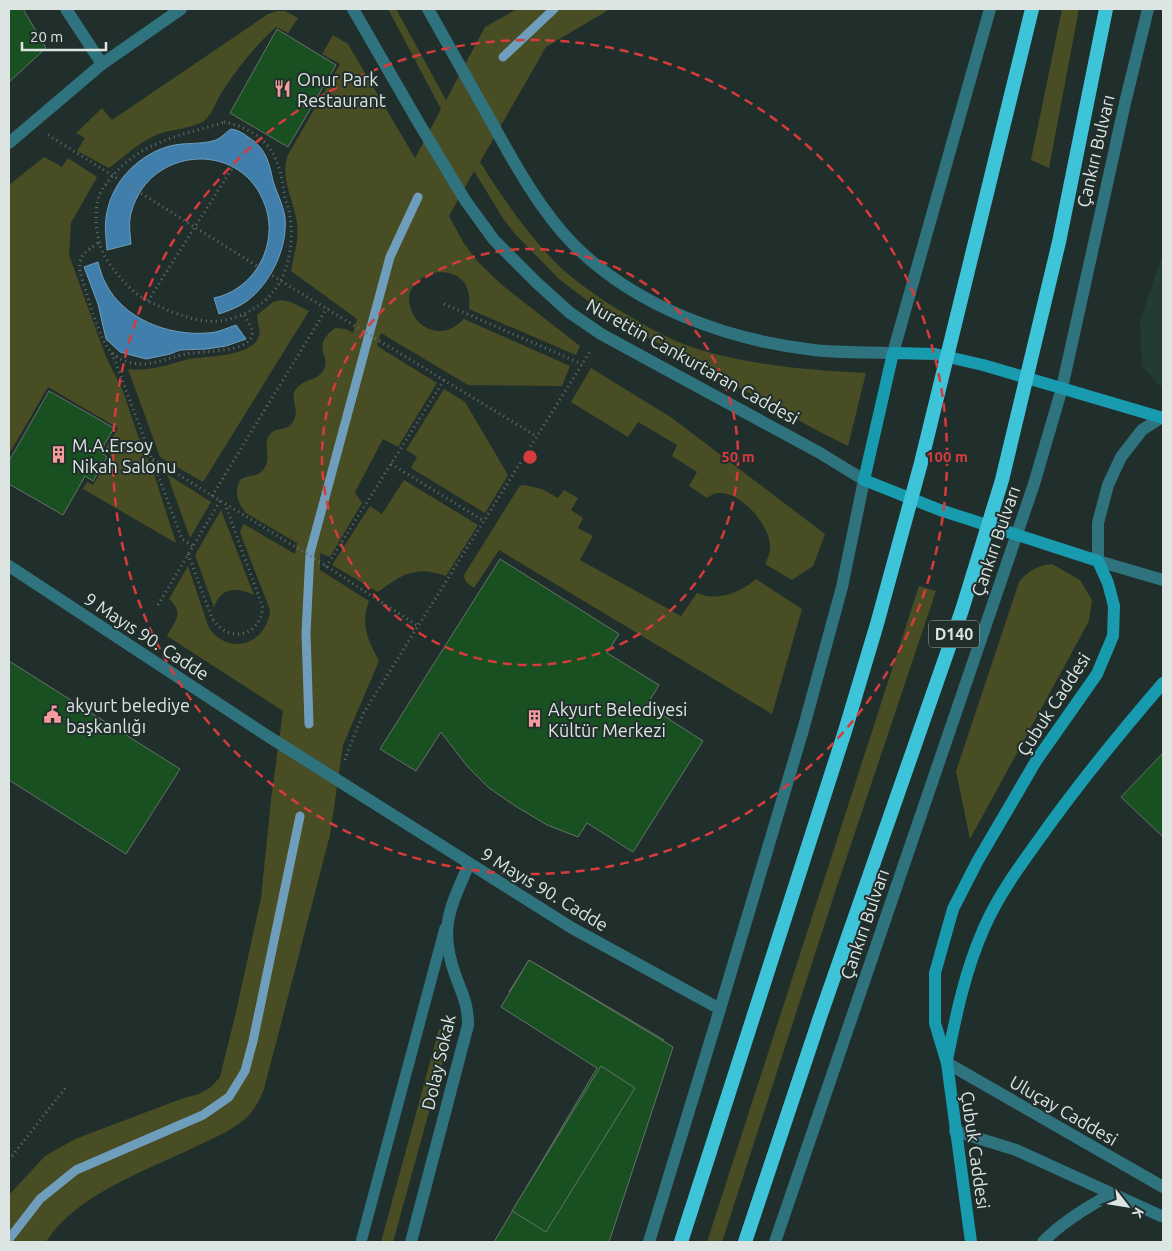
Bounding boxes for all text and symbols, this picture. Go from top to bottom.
scale bar [22,20,106,52]
text: 20 m [30,28,63,45]
place label: Onur Park Restaurant [297,69,386,110]
restaurant icon: Onur Park Restaurant [273,79,293,99]
street label: Çankırı Bulvarı [1072,93,1118,209]
street label: Nurettin Cankurtaran Caddesi [583,294,803,428]
place label: M.A.Ersoy Nikah Salonu [72,435,176,476]
building icon: M.A.Ersoy Nikah Salonu [48,445,68,465]
centre of rings [521,448,539,466]
text: 50 m [721,448,755,465]
text: 100 m [926,448,968,465]
street label: Çankırı Bulvarı [967,483,1023,599]
street label: 9 Mayıs 90. Cadde [81,588,213,684]
road number: D140 [929,620,979,648]
street label: Çubuk Caddesi [1012,649,1094,759]
place label: akyurt belediye başkanlığı [66,695,190,736]
place label: Akyurt Belediyesi Kültür Merkezi [548,699,687,740]
public building icon: akyurt belediye başkanlığı [42,705,62,725]
building icon: Akyurt Belediyesi Kültür Merkezi [524,709,544,729]
street label: 9 Mayıs 90. Cadde [478,843,612,935]
street label: Çankırı Bulvarı [836,866,892,982]
street label: Dolay Sokak [417,1012,459,1112]
street label: Uluçay Caddesi [1007,1071,1121,1149]
street label: Çubuk Caddesi [958,1090,994,1210]
north arrow [1102,1181,1152,1231]
text: K [1129,1205,1147,1221]

